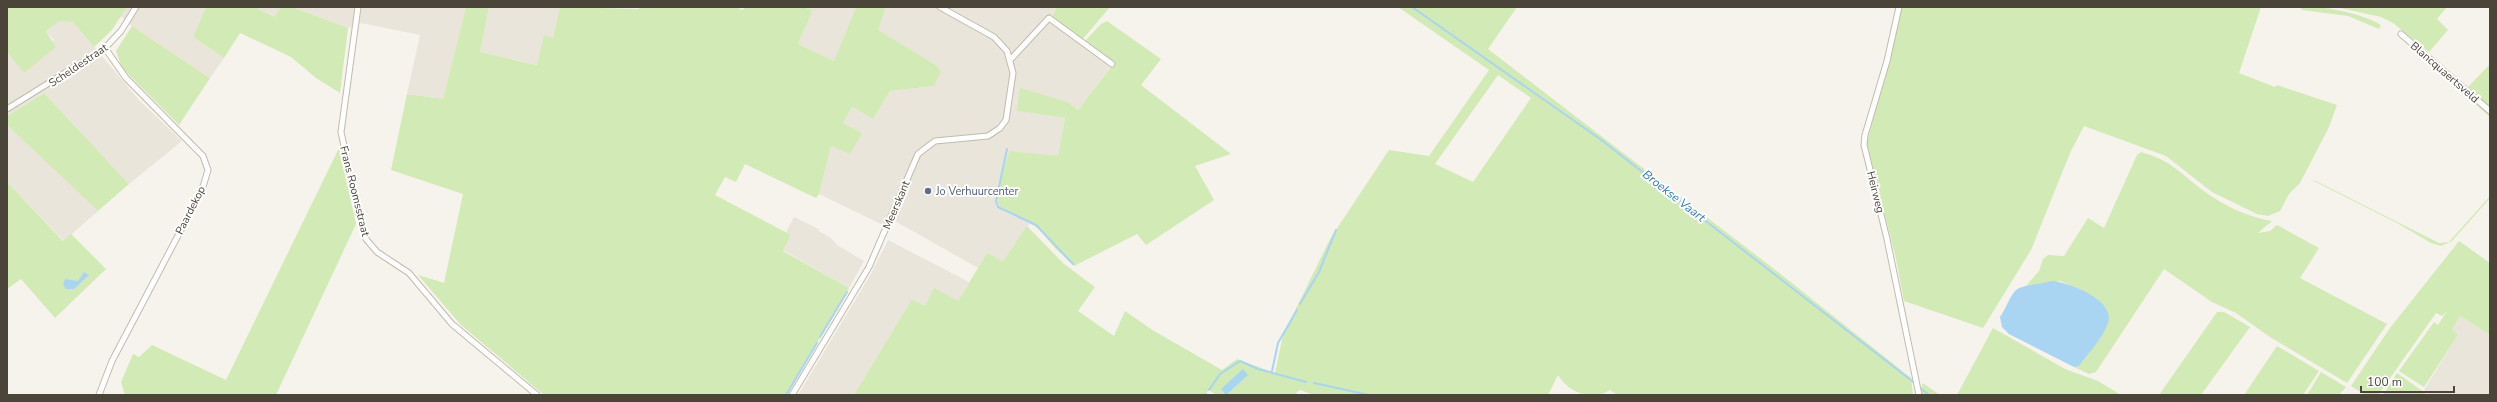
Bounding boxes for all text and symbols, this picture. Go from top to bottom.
street label: Blancquaertsveld [2407,38,2482,106]
street label: Scheldestraat [46,40,111,91]
street label: Frans Roomsstraat [336,144,373,238]
water label: Broekse Vaart [1639,166,1709,226]
street label: Heirweg [1863,170,1888,215]
street label: Meerskant [879,178,914,232]
street label: Paardekop [172,183,209,237]
place label: Jo Verhuurcenter [935,184,1018,199]
marker: Jo Verhuurcenter [923,186,933,196]
scale bar [2361,368,2454,394]
text: 100 m [2367,374,2402,390]

